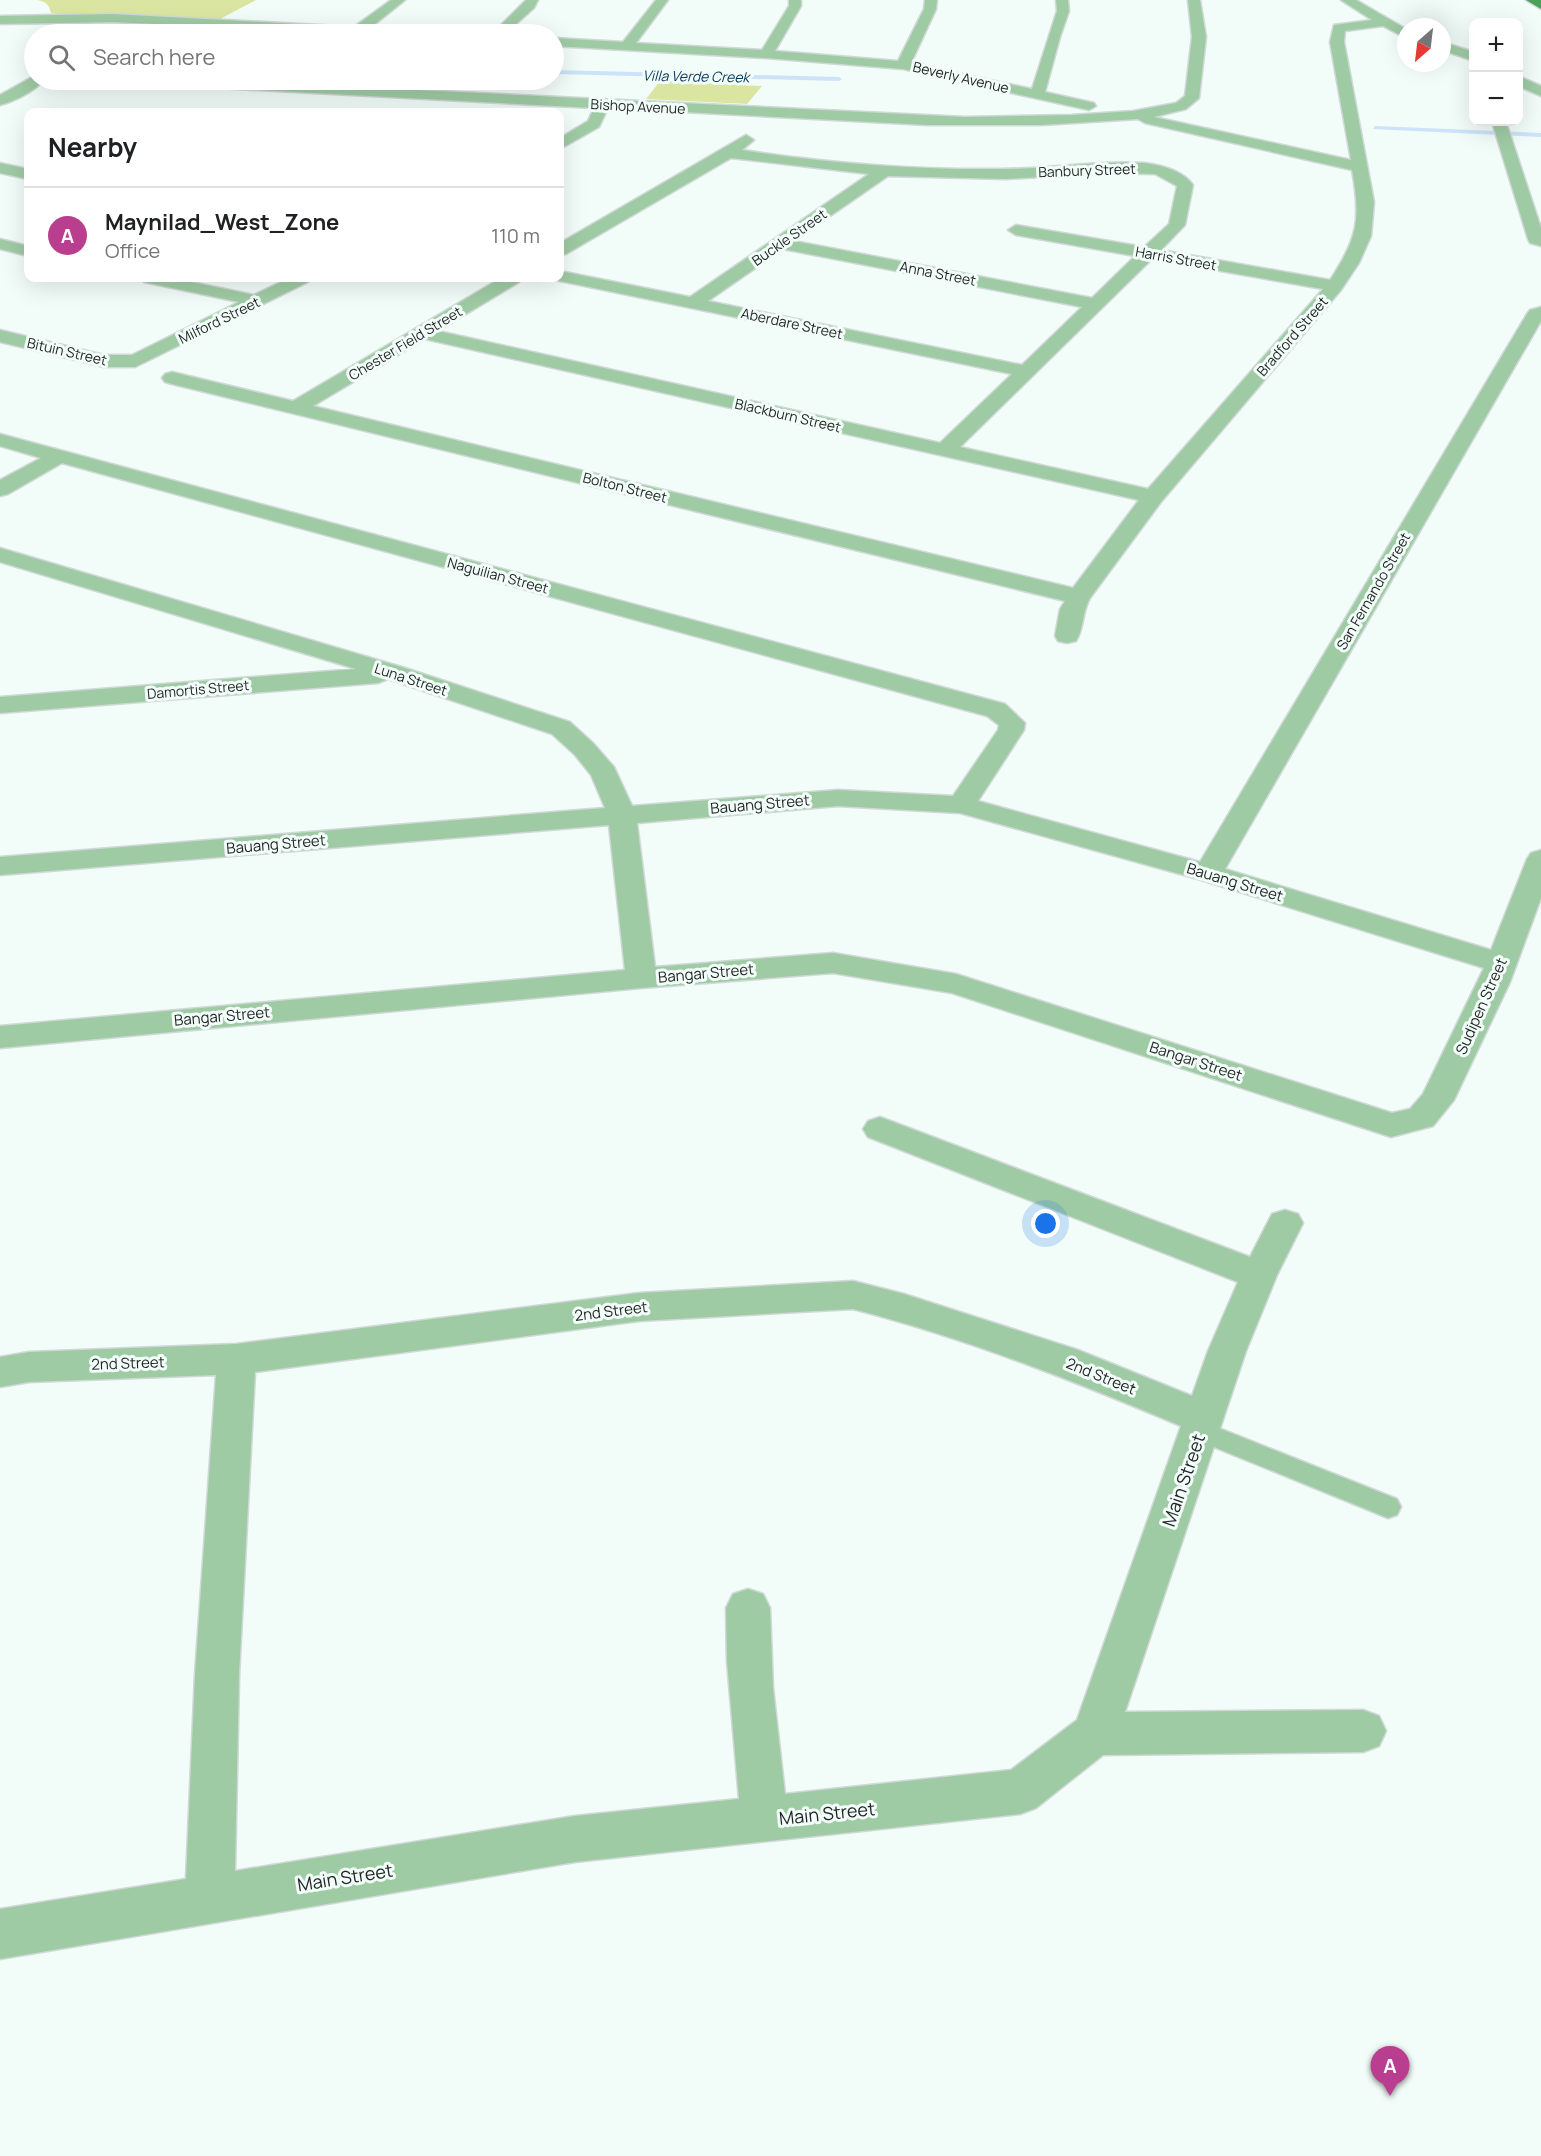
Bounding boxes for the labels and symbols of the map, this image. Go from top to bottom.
north arrow [1397,18,1451,72]
street label: Beverly Avenue [911,57,1011,97]
water label: Villa Verde Creek [642,66,752,86]
street label: Bishop Avenue [590,94,686,118]
street label: Banbury Street [1038,159,1136,181]
street label: Buckle Street [748,204,830,270]
street label: Harris Street [1134,242,1218,275]
street label: Anna Street [898,256,978,290]
street label: Milford Street [175,292,263,348]
street label: Bradford Street [1252,292,1332,380]
street label: Chester Field Street [345,301,466,384]
street label: Aberdare Street [739,303,845,343]
street label: Bituin Street [25,333,109,369]
street label: Blackburn Street [733,394,843,437]
street label: Bolton Street [581,467,669,507]
street label: San Fernando Street [1332,529,1415,653]
street label: Naguilian Street [445,552,551,598]
street label: Luna Street [372,658,450,700]
street label: Damortis Street [146,675,250,703]
street label: Bauang Street [709,789,811,819]
street label: Bauang Street [225,829,327,859]
street label: Bauang Street [1184,857,1286,907]
street label: Sudipen Street [1450,954,1512,1058]
street label: Bangar Street [657,958,755,988]
street label: Bangar Street [173,1001,271,1031]
street label: Bangar Street [1147,1036,1245,1086]
your location [1031,1209,1060,1238]
street label: 2nd Street [573,1296,649,1326]
street label: 2nd Street [91,1351,165,1375]
street label: 2nd Street [1063,1353,1139,1399]
street label: Main Street [1156,1430,1210,1530]
street label: Main Street [778,1796,876,1830]
street label: Main Street [295,1858,395,1896]
pin: A [1370,2046,1410,2096]

